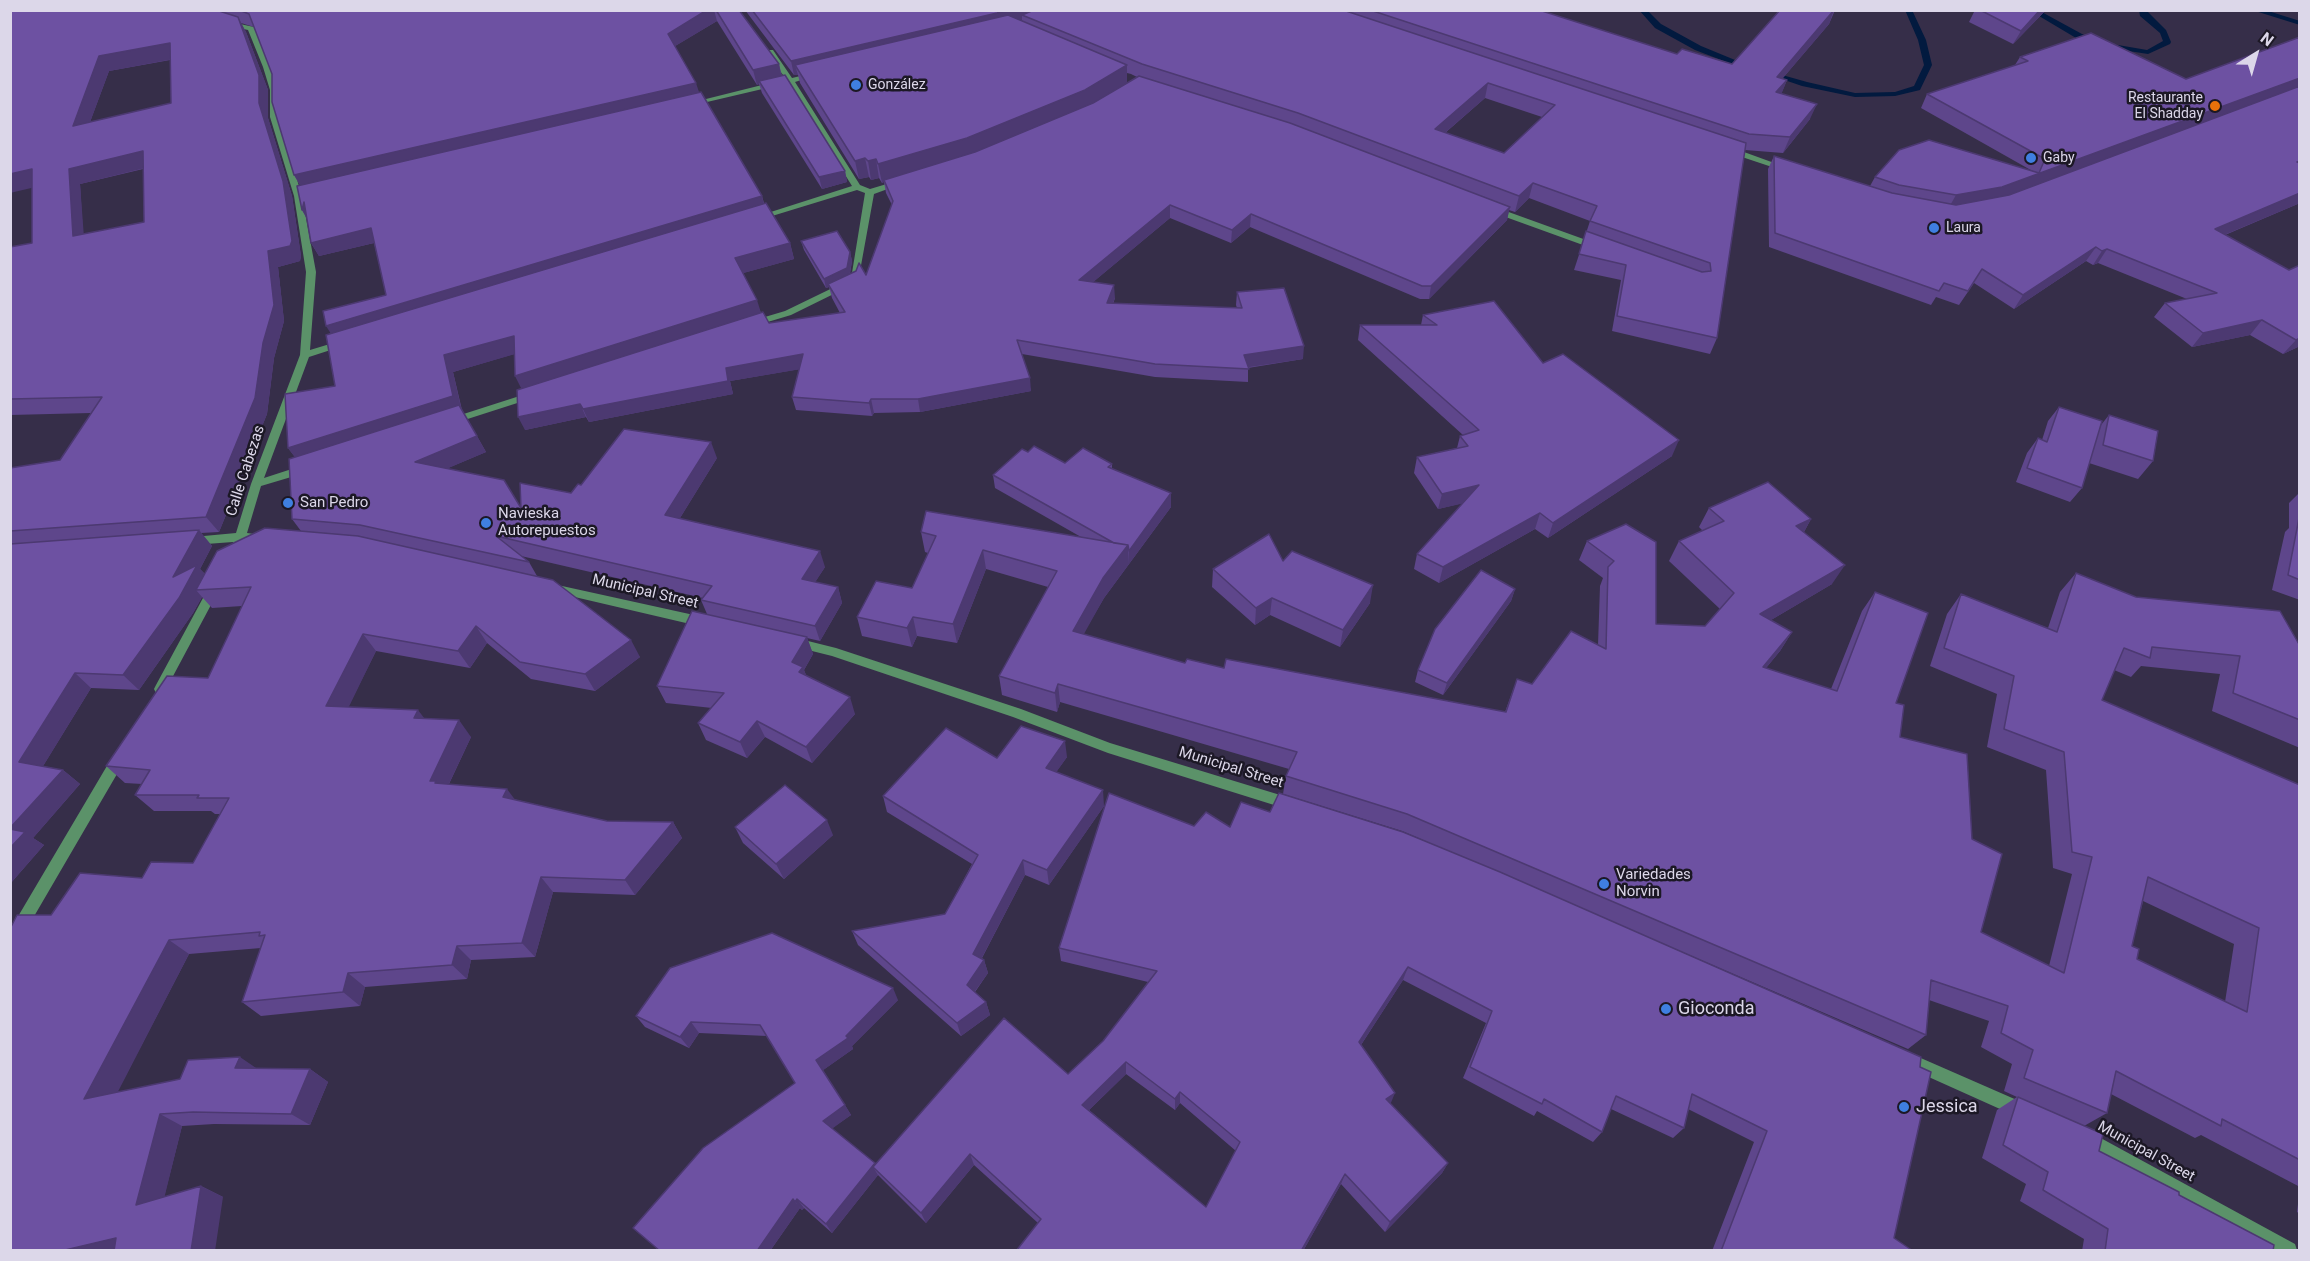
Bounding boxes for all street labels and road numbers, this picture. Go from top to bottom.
street label: Calle Cabezas [223,423,269,519]
street label: Municipal Street [590,571,700,613]
street label: Municipal Street [1177,744,1285,792]
street label: Municipal Street [2094,1118,2198,1186]

